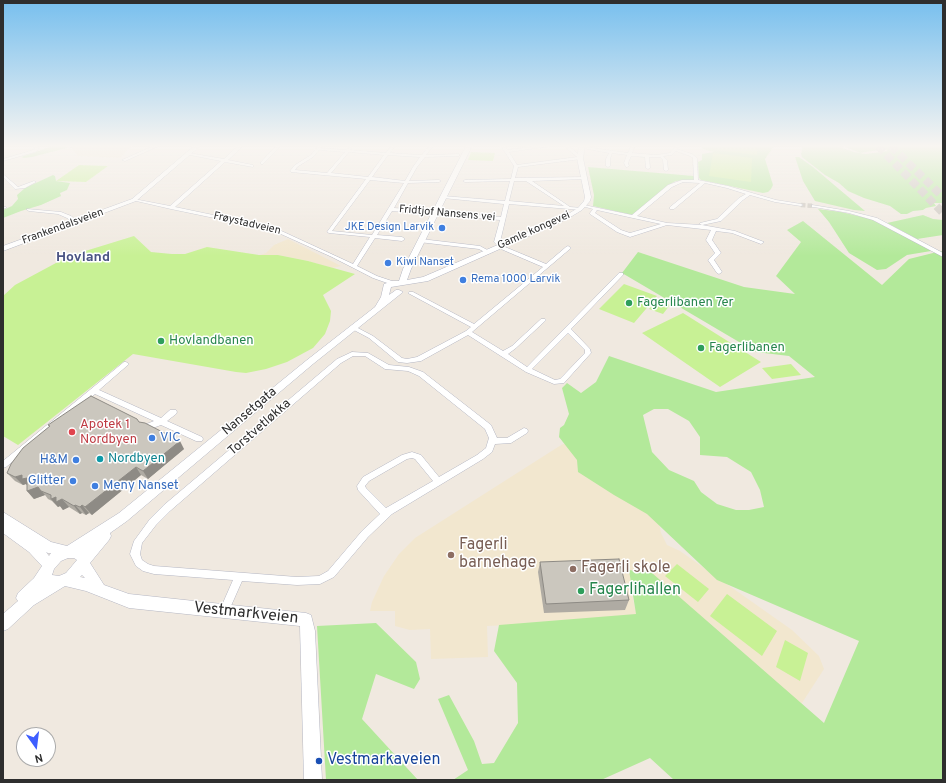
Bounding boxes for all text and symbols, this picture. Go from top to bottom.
street label: Fridtjof Nansens vei [398,203,496,225]
street label: Frankendalsveien [20,206,106,248]
street label: Gamle kongevei [496,209,572,253]
street label: Frøystadveien [212,210,282,238]
place label: JKE Design Larvik [345,221,434,235]
marker: JKE Design Larvik [437,223,447,233]
district label: Hovland [56,250,110,266]
place label: Kiwi Nanset [396,256,454,270]
marker: Kiwi Nanset [383,258,393,268]
place label: Rema 1000 Larvik [471,273,560,287]
marker: Rema 1000 Larvik [458,275,468,285]
place label: Fagerlibanen 7er [637,295,734,311]
marker: Fagerlibanen 7er [624,298,634,308]
place label: Hovlandbanen [169,333,254,349]
marker: Hovlandbanen [156,336,166,346]
place label: Fagerlibanen [709,340,785,356]
marker: Fagerlibanen [696,343,706,353]
street label: Nansetgata [220,385,280,439]
street label: Torstvetløkka [225,396,295,460]
place label: Apotek 1 Nordbyen [80,417,137,448]
marker: Apotek 1 Nordbyen [67,427,77,437]
place label: VIC [160,430,181,446]
marker: VIC [147,433,157,443]
place label: Nordbyen [108,451,165,467]
place label: H&M [40,452,68,468]
marker: Nordbyen [95,454,105,464]
marker: H&M [71,455,81,465]
place label: Glitter [28,473,65,489]
marker: Glitter [68,476,78,486]
place label: Meny Nanset [103,478,179,494]
marker: Meny Nanset [90,481,100,491]
place label: Fagerli barnehage [459,536,536,574]
marker: Fagerli barnehage [446,550,456,560]
place label: Fagerli skole [581,559,670,579]
marker: Fagerli skole [568,564,578,574]
place label: Fagerlihallen [589,581,681,601]
marker: Fagerlihallen [576,586,586,596]
street label: Vestmarkveien [193,599,299,629]
north arrow [16,727,56,767]
text: N [33,750,44,765]
place label: Vestmarkaveien [327,751,441,771]
marker: Vestmarkaveien [314,756,324,766]

